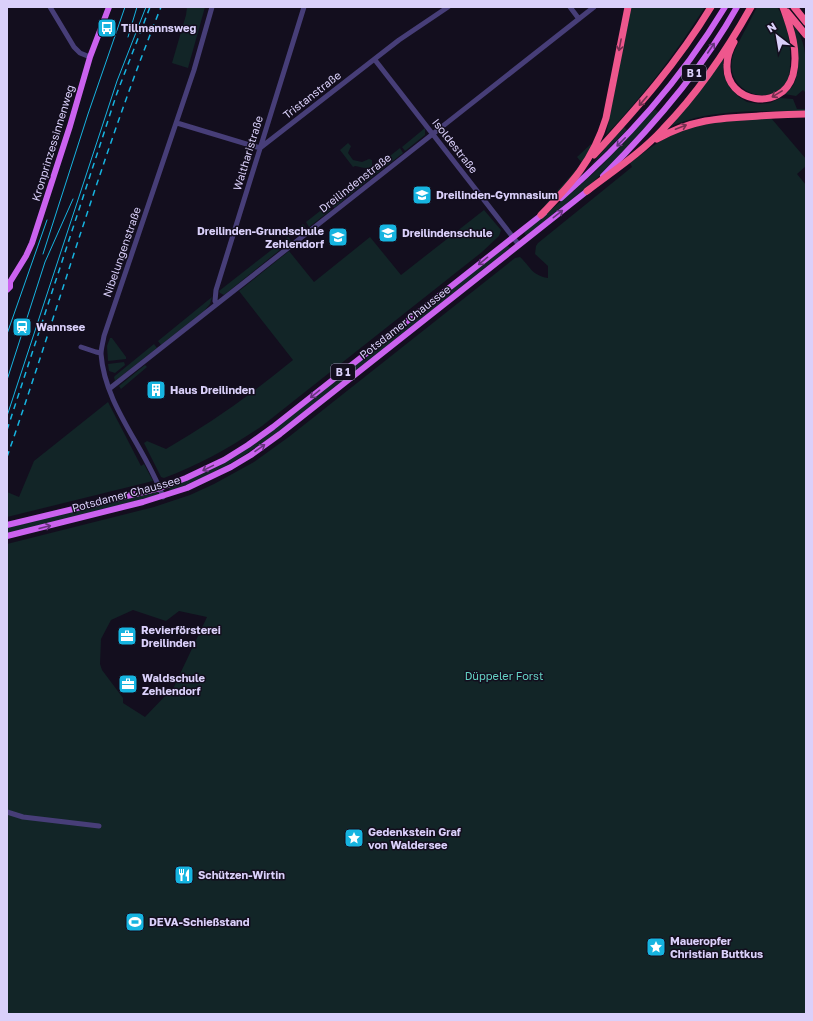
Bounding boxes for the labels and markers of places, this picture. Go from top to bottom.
bus stop icon: Tillmannsweg [96,17,118,39]
place label: Tillmannsweg [121,21,197,34]
school or university icon: Dreilinden-Gymnasium [411,184,433,206]
place label: Dreilinden-Gymnasium [436,188,558,201]
school or university icon: Dreilindenschule [377,222,399,244]
place label: Dreilinden-Grundschule Zehlendorf [197,224,324,250]
school or university icon: Dreilinden-Grundschule Zehlendorf [327,226,349,248]
place label: Dreilindenschule [402,226,493,239]
station icon: Wannsee [11,316,33,338]
place label: Wannsee [36,320,86,333]
building icon: Haus Dreilinden [145,379,167,401]
place label: Haus Dreilinden [170,383,255,396]
place label: Revierförsterei Dreilinden [141,623,221,649]
office icon: Revierförsterei Dreilinden [116,625,138,647]
place label: Waldschule Zehlendorf [142,671,206,697]
office icon: Waldschule Zehlendorf [117,673,139,695]
place label: Gedenkstein Graf von Waldersee [368,825,461,851]
place icon: Gedenkstein Graf von Waldersee [343,827,365,849]
restaurant icon: Schützen-Wirtin [173,864,195,886]
place label: Schützen-Wirtin [198,868,285,881]
sports icon: DEVA-Schießstand [124,911,146,933]
place label: DEVA-Schießstand [149,915,250,928]
place label: Maueropfer Christian Buttkus [670,934,763,960]
place icon: Maueropfer Christian Buttkus [645,936,667,958]

